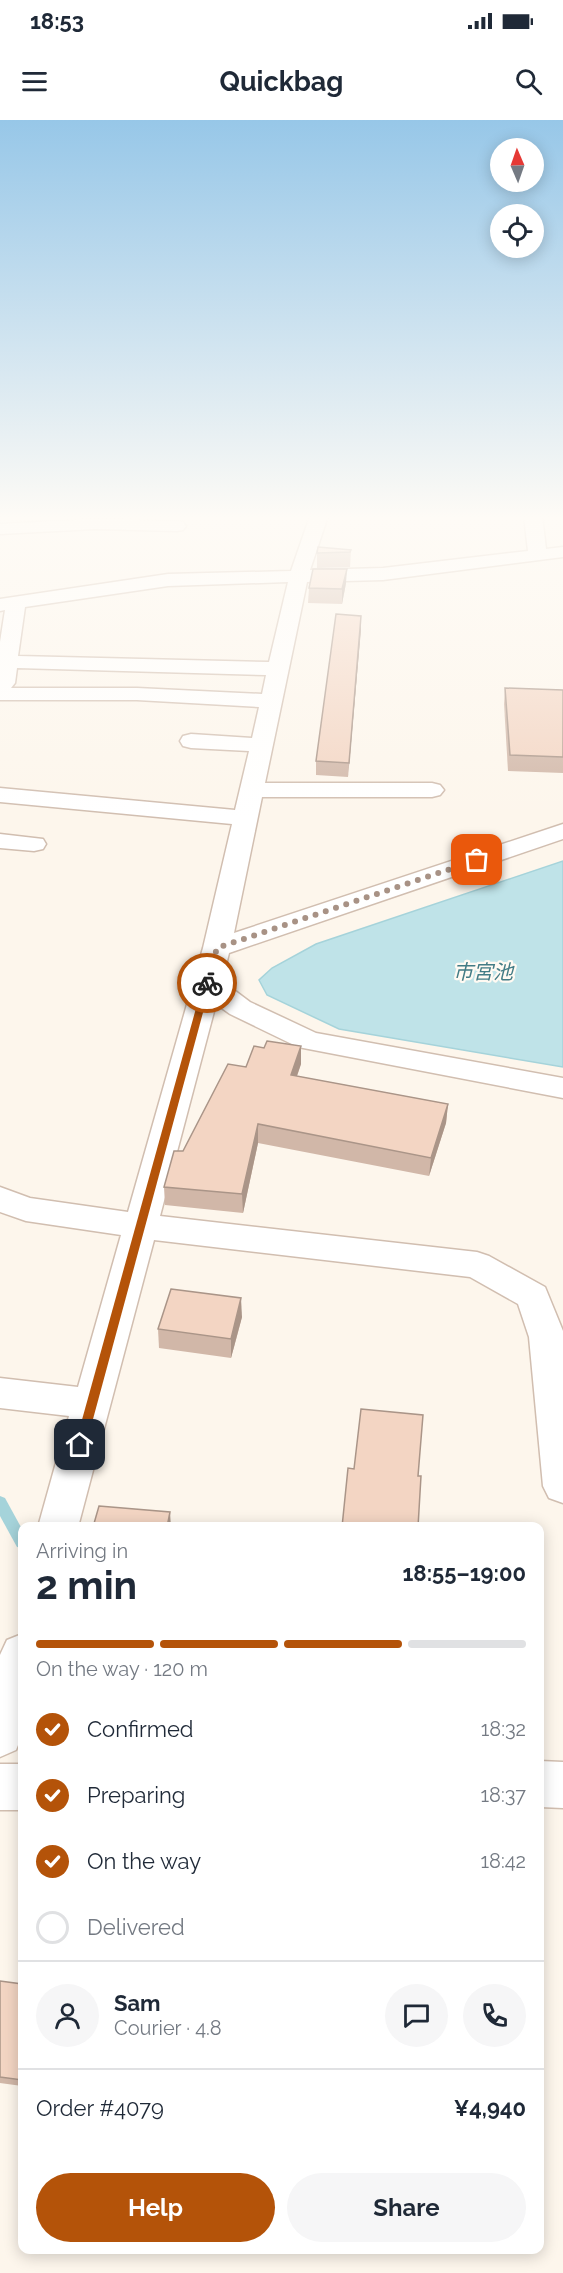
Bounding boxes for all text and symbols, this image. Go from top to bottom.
text: 18:53 [30,8,84,34]
icon: menu [18,65,51,98]
icon: search [512,65,545,98]
text: Quickbag [220,66,343,97]
north arrow [490,138,544,192]
map controls [490,138,544,258]
button: locate [490,204,544,258]
pin [451,834,502,885]
icon: bag [460,843,493,876]
courier [177,953,237,1013]
water label: 市宮池 [453,960,515,984]
icon: bike [191,967,224,1000]
pin [54,1419,105,1470]
icon: home [63,1428,96,1461]
text: Arriving in [36,1539,128,1563]
text: 18:55–19:00 [402,1560,526,1586]
text: 2 min [36,1562,137,1608]
text: On the way · 120 m [36,1657,208,1681]
icon: check [36,1713,69,1746]
text: Confirmed [87,1716,194,1742]
text: 18:32 [481,1717,526,1741]
icon: check [36,1779,69,1812]
text: Preparing [87,1782,185,1808]
text: 18:37 [481,1783,526,1807]
icon: check [36,1845,69,1878]
text: On the way [87,1848,201,1874]
text: 18:42 [480,1849,526,1873]
text: Delivered [87,1914,185,1940]
button: person [36,1984,99,2047]
button: chat [385,1984,448,2047]
button: phone [463,1984,526,2047]
text: Sam [114,1990,161,2016]
text: Courier · 4.8 [114,2016,222,2040]
text: Order #4079 [36,2095,164,2121]
text: ¥4,940 [454,2095,526,2121]
button: Help [36,2173,275,2242]
button: Share [287,2173,526,2242]

